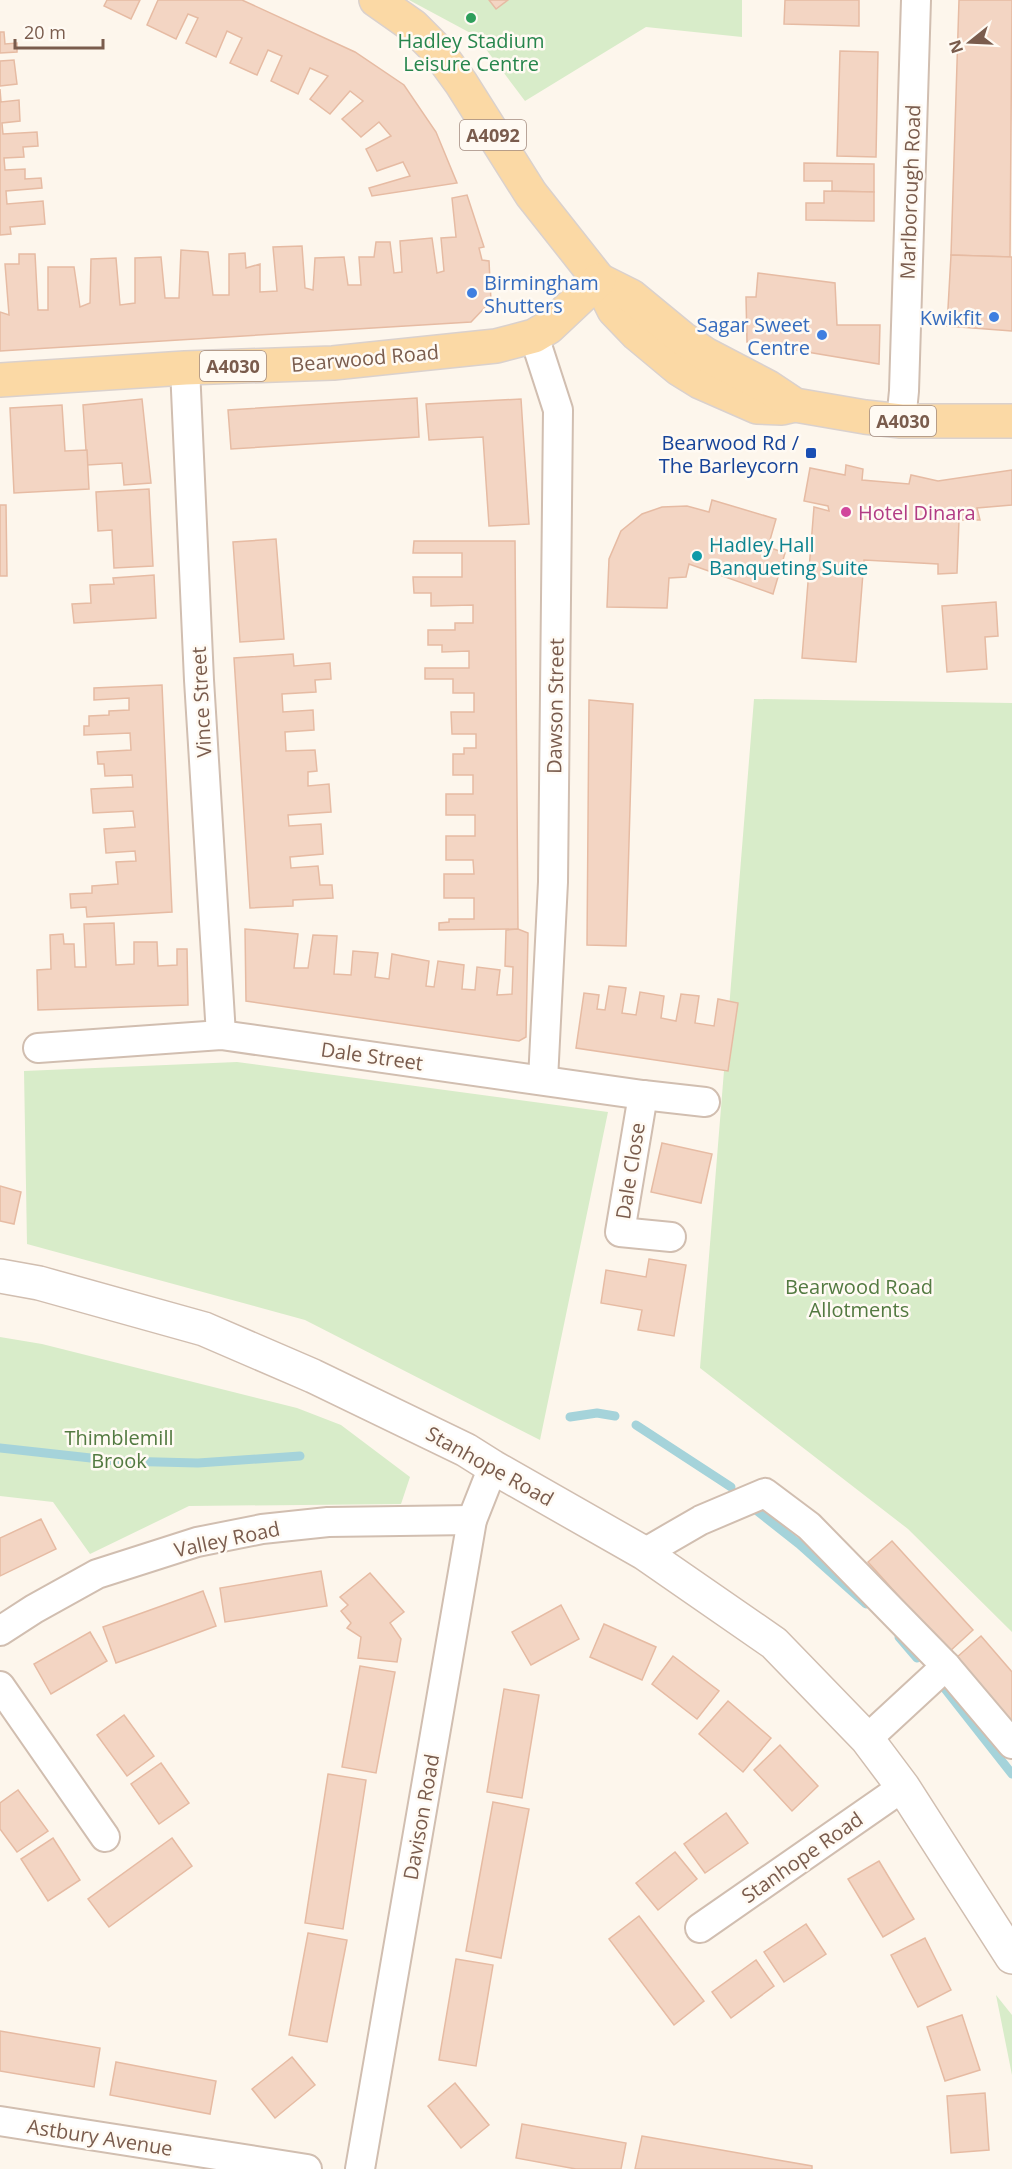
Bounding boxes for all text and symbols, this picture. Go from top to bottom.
marker: Hadley Stadium Leisure Centre [464,11,478,25]
scale bar [15,12,104,50]
north arrow [940,12,1000,72]
text: 20 m [24,20,66,44]
place label: Hadley Stadium Leisure Centre [398,27,544,77]
text: N [943,37,968,56]
street label: Marlborough Road [893,104,927,280]
road number: A4092 [460,120,526,150]
place label: Birmingham Shutters [484,269,599,319]
marker: Birmingham Shutters [465,286,479,300]
place label: Kwikfit [920,304,982,331]
marker: Kwikfit [987,310,1001,324]
place label: Sagar Sweet Centre [697,311,810,361]
marker: Sagar Sweet Centre [815,328,829,342]
street label: Bearwood Road [290,338,440,378]
road number: A4030 [200,351,266,381]
road number: A4030 [870,406,936,436]
place label: Bearwood Rd / The Barleycorn [659,429,800,479]
marker: Bearwood Rd / The Barleycorn [804,446,818,460]
place label: Hotel Dinara [858,499,976,526]
marker: Hotel Dinara [839,505,853,519]
place label: Hadley Hall Banqueting Suite [709,531,868,581]
marker: Hadley Hall Banqueting Suite [690,549,704,563]
street label: Dawson Street [540,638,570,774]
street label: Vince Street [185,646,217,758]
street label: Dale Street [319,1035,425,1077]
street label: Dale Close [609,1121,651,1221]
park label: Bearwood Road Allotments [785,1273,933,1323]
street label: Stanhope Road [421,1420,559,1512]
park label: Thimblemill Brook [64,1424,174,1474]
street label: Valley Road [172,1515,282,1563]
street label: Davison Road [397,1752,445,1882]
street label: Stanhope Road [736,1805,868,1909]
street label: Astbury Avenue [25,2112,175,2162]

